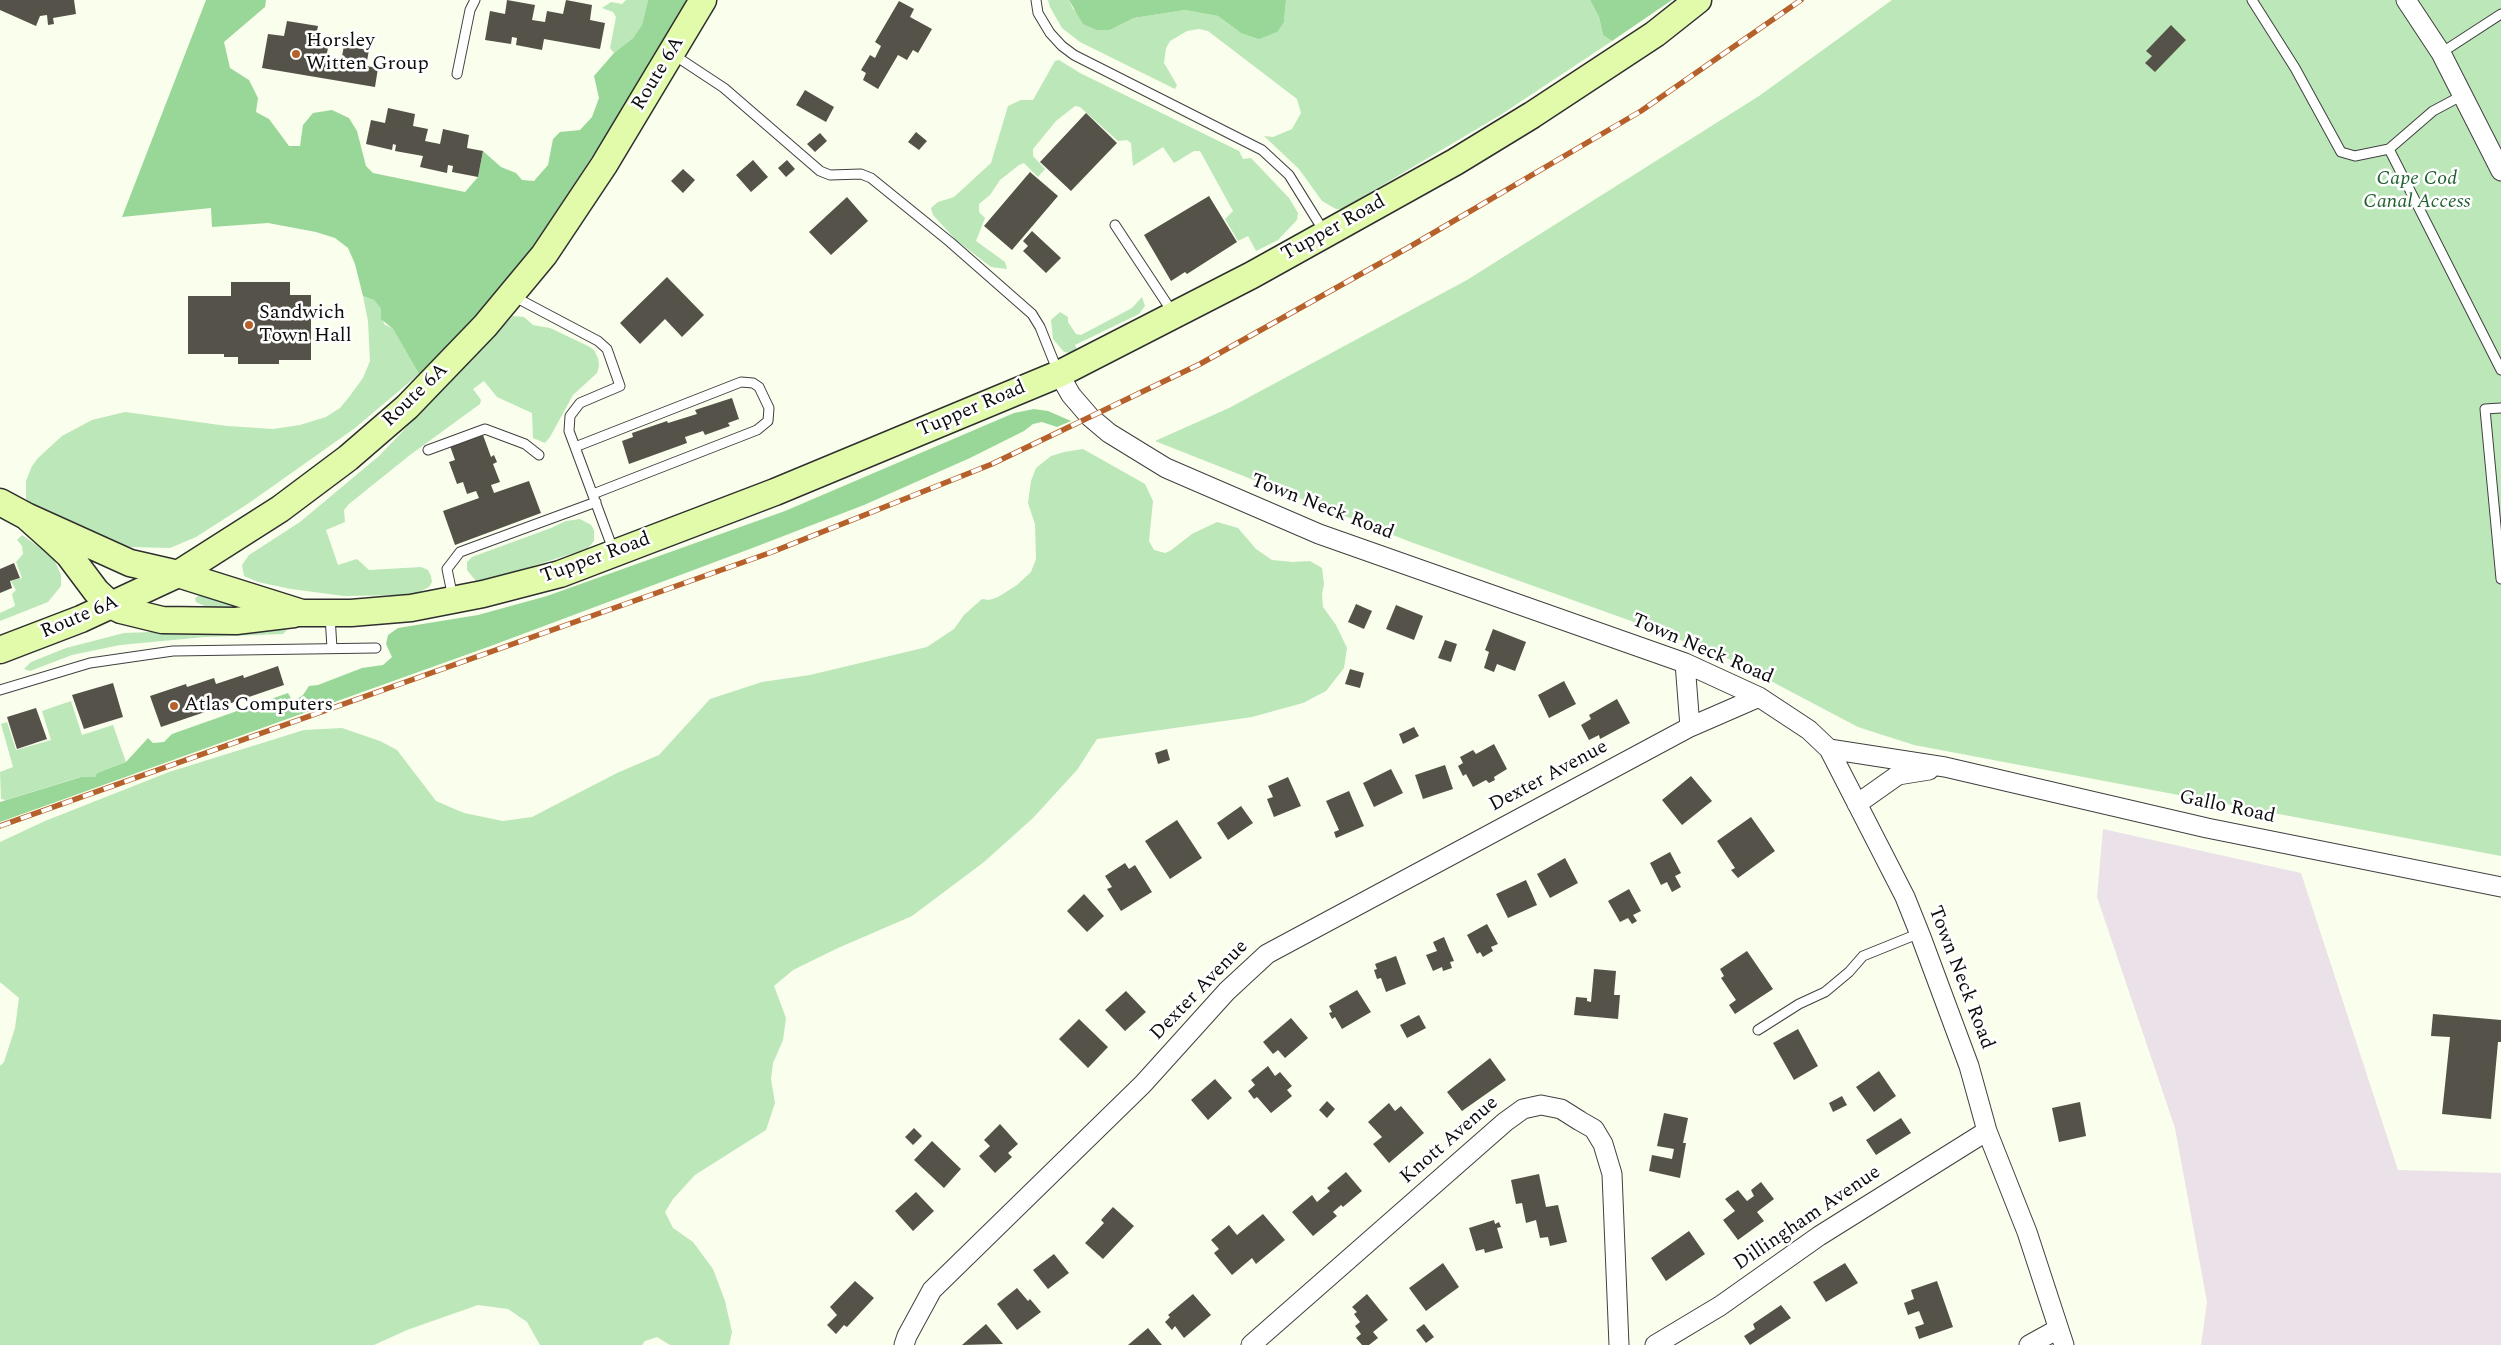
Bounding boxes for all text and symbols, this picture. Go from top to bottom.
place label: Horsley Witten Group [306,30,429,77]
street label: Route 6A [628,33,690,115]
marker: Horsley Witten Group [290,48,302,60]
park label: Cape Cod Canal Access [2363,168,2471,215]
street label: Tupper Road [1278,191,1390,267]
place label: Sandwich Town Hall [259,302,352,349]
marker: Sandwich Town Hall [243,319,255,331]
street label: Route 6A [378,359,454,433]
street label: Tupper Road [914,376,1030,444]
street label: Town Neck Road [1247,470,1397,546]
street label: Tupper Road [538,528,654,590]
street label: Route 6A [38,591,122,645]
street label: Town Neck Road [1628,609,1776,691]
place label: Atlas Computers [184,694,333,718]
marker: Atlas Computers [168,700,180,712]
street label: Dexter Avenue [1486,736,1612,818]
street label: Gallo Road [2177,786,2277,830]
street label: Town Neck Road [1922,903,1998,1053]
street label: Dexter Avenue [1146,936,1254,1046]
street label: Knott Avenue [1396,1092,1504,1190]
street label: Dillingham Avenue [1730,1161,1886,1277]

